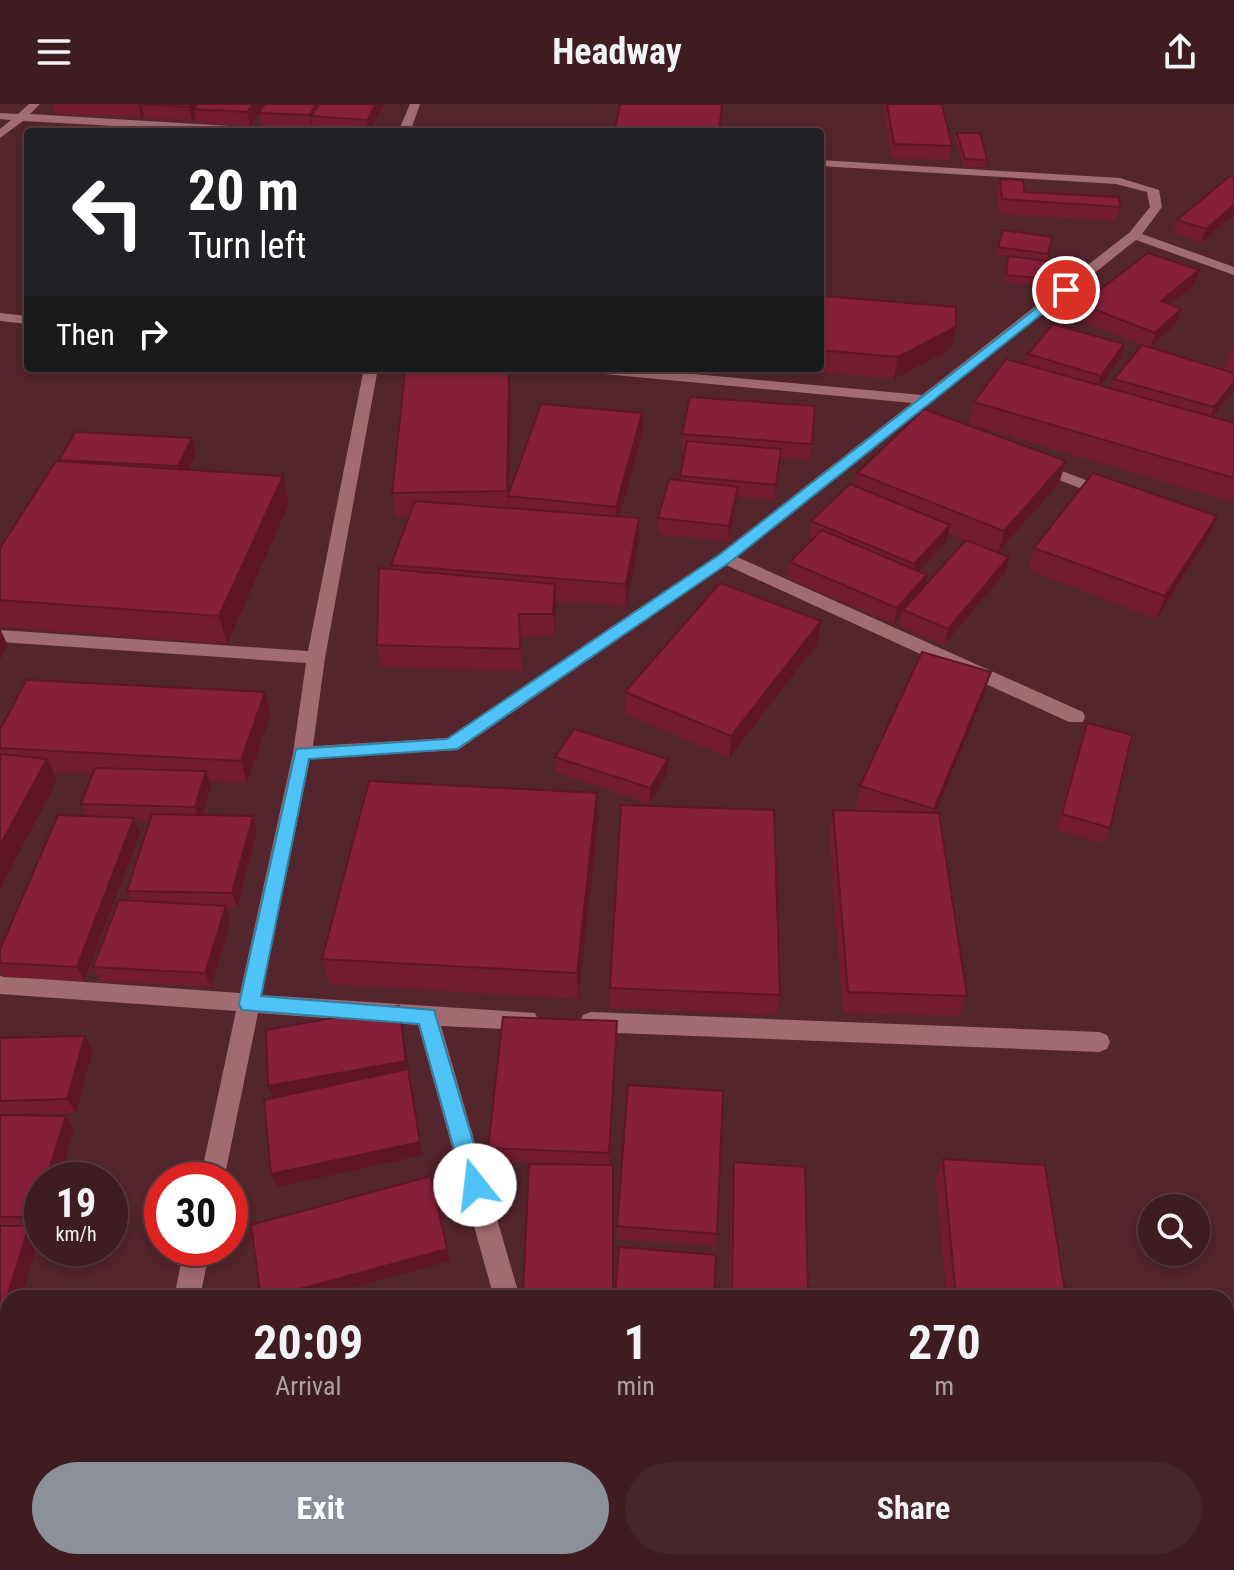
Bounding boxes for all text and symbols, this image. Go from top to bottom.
icon: menu [32,30,76,74]
icon: share [1158,30,1202,74]
text: Headway [552,31,682,73]
text: 20 m [188,158,299,224]
icon: left [56,160,160,264]
text: Turn left [188,225,306,267]
pin [1032,256,1100,324]
icon: arrive [1044,268,1088,312]
icon: right [131,312,175,356]
text: Then [56,317,115,352]
position arrow [433,1143,517,1227]
speed limit sign: 30 [144,1162,248,1266]
text: 19 [56,1180,96,1227]
map controls [1138,1194,1210,1266]
button: search [1138,1194,1210,1266]
text: km/h [55,1222,97,1246]
text: 20:09 [253,1314,363,1371]
text: 1 [624,1314,648,1371]
text: 270 [908,1314,981,1371]
text: Arrival [275,1371,341,1401]
text: min [617,1371,655,1401]
text: m [935,1371,954,1401]
button: Exit [32,1462,609,1554]
button: Share [625,1462,1202,1554]

